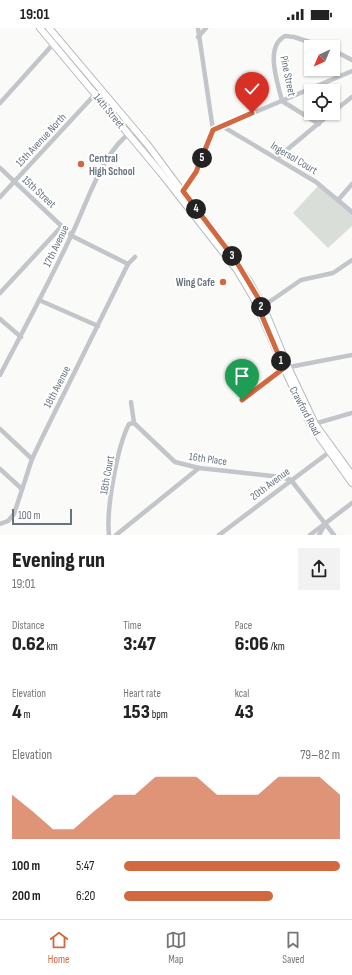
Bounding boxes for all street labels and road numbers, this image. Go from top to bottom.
street label: Pine Street [277,55,299,98]
street label: 14th Street [91,91,128,132]
street label: 15th Avenue North [13,110,69,169]
street label: Ingersol Court [268,139,320,177]
street label: 15th Street [19,173,59,211]
street label: 17th Avenue [40,223,72,269]
street label: 18th Avenue [41,364,73,410]
street label: Crawford Road [287,384,324,438]
street label: 16th Place [188,450,228,468]
street label: 18th Court [97,454,117,496]
street label: 20th Avenue [248,465,292,503]

